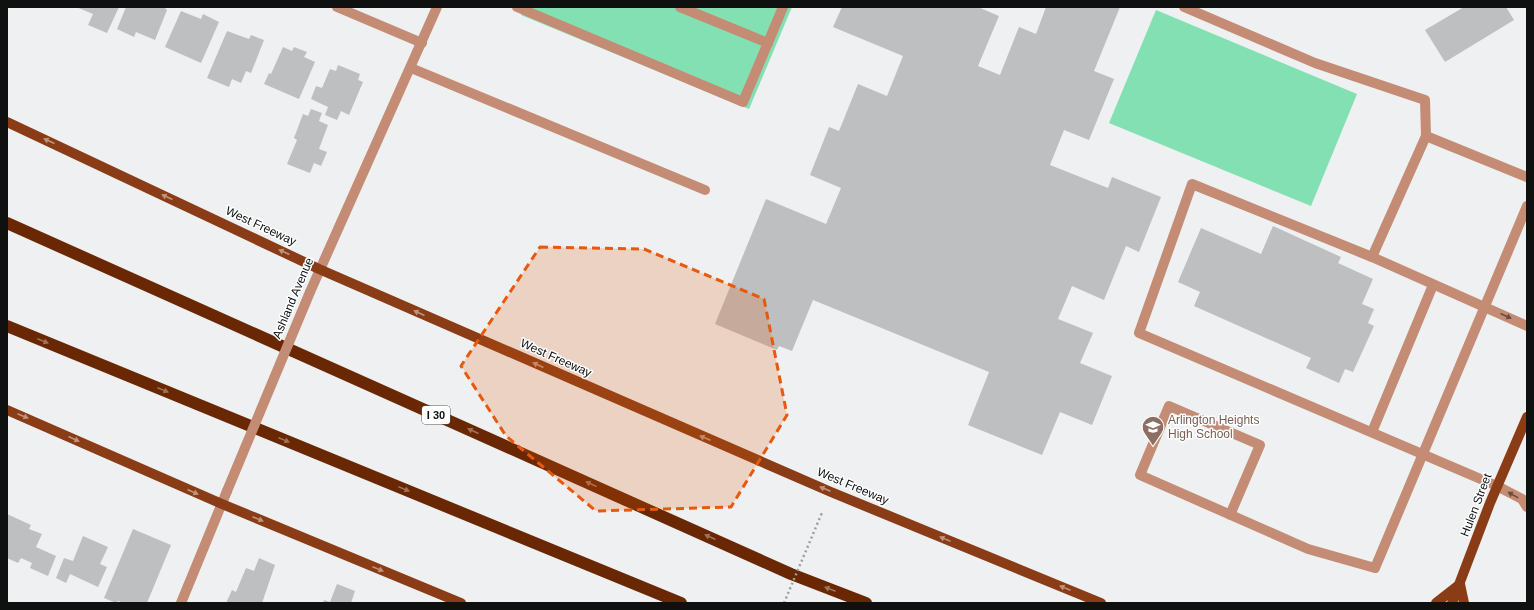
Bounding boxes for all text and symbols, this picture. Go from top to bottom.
one-way arrow [43,138,55,144]
one-way arrow [161,194,172,200]
street label: West Freeway [223,203,299,249]
one-way arrow [278,249,290,255]
street label: Ashland Avenue [270,255,316,341]
one-way arrow [414,310,425,316]
one-way arrow [1500,314,1512,320]
street label: West Freeway [518,336,594,380]
one-way arrow [38,338,50,344]
one-way arrow [533,362,544,368]
one-way arrow [158,388,170,394]
road number: I 30 [422,406,450,424]
place label: Arlington Heights High School [1168,413,1259,441]
one-way arrow [17,414,29,420]
school or university icon: Arlington Heights High School [1140,414,1166,447]
one-way arrow [467,428,478,434]
one-way arrow [699,434,711,440]
one-way arrow [68,436,79,442]
one-way arrow [278,437,290,443]
street label: West Freeway [815,465,891,507]
street label: Hulen Street [1458,471,1495,539]
one-way arrow [586,481,597,487]
one-way arrow [398,486,409,492]
one-way arrow [819,486,830,492]
one-way arrow [187,489,199,495]
one-way arrow [1508,491,1519,498]
one-way arrow [252,517,264,523]
one-way arrow [704,534,716,540]
one-way arrow [938,535,950,541]
one-way arrow [372,566,384,572]
one-way arrow [823,585,835,591]
one-way arrow [1059,585,1071,591]

